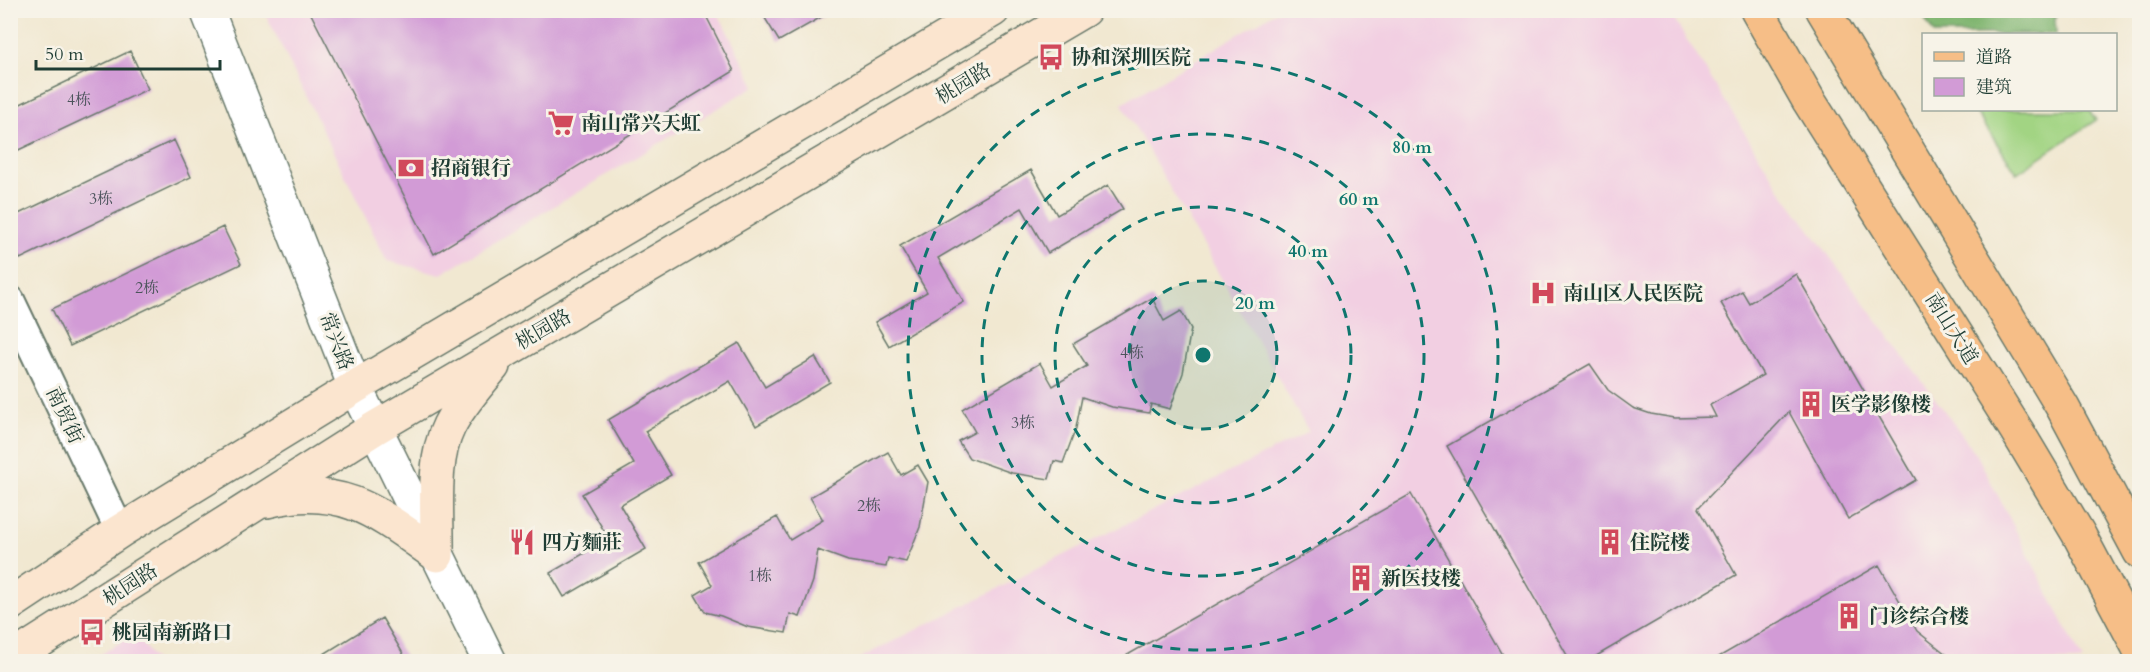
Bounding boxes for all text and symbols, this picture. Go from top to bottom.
scale bar [36,33,220,71]
legend [1922,33,2117,111]
text: 50 m [45,42,84,67]
bus stop icon: 协和深圳医院 [1036,42,1066,72]
place label: 协和深圳医院 [1071,44,1191,71]
text: 道路 [1976,45,2012,70]
street label: 桃园路 [931,56,996,110]
text: 建筑 [1976,75,2012,100]
house number: 4栋 [67,89,91,111]
supermarket icon: 南山常兴天虹 [546,108,576,138]
place label: 南山常兴天虹 [581,110,701,137]
text: 80 m [1392,135,1432,160]
bank icon: 招商银行 [396,153,426,183]
place label: 招商银行 [431,155,511,182]
text: 60 m [1339,187,1379,212]
house number: 3栋 [89,188,113,210]
text: 40 m [1288,239,1328,264]
house number: 2栋 [135,277,159,299]
hospital icon: 南山区人民医院 [1528,278,1558,308]
place label: 南山区人民医院 [1563,280,1703,307]
street label: 南山大道 [1919,287,1984,369]
text: 20 m [1235,291,1275,316]
street label: 桃园路 [511,303,576,356]
street label: 常兴路 [313,308,360,374]
house number: 4栋 [1120,342,1144,364]
centre of rings [1193,345,1213,365]
street label: 南贸街 [40,382,89,448]
building icon: 医学影像楼 [1796,389,1826,419]
place label: 医学影像楼 [1831,391,1931,418]
house number: 3栋 [1011,412,1035,434]
house number: 2栋 [857,495,881,517]
restaurant icon: 四方麵莊 [507,527,537,557]
building icon: 住院楼 [1595,527,1625,557]
place label: 四方麵莊 [542,529,622,556]
place label: 住院楼 [1630,529,1690,556]
street label: 桃园路 [98,557,163,612]
building icon: 新医技楼 [1346,563,1376,593]
house number: 1栋 [748,565,772,587]
place label: 新医技楼 [1381,565,1461,592]
building icon: 门诊综合楼 [1834,601,1864,631]
place label: 门诊综合楼 [1869,603,1969,630]
bus stop icon: 桃园南新路口 [77,617,107,647]
place label: 桃园南新路口 [112,619,232,646]

